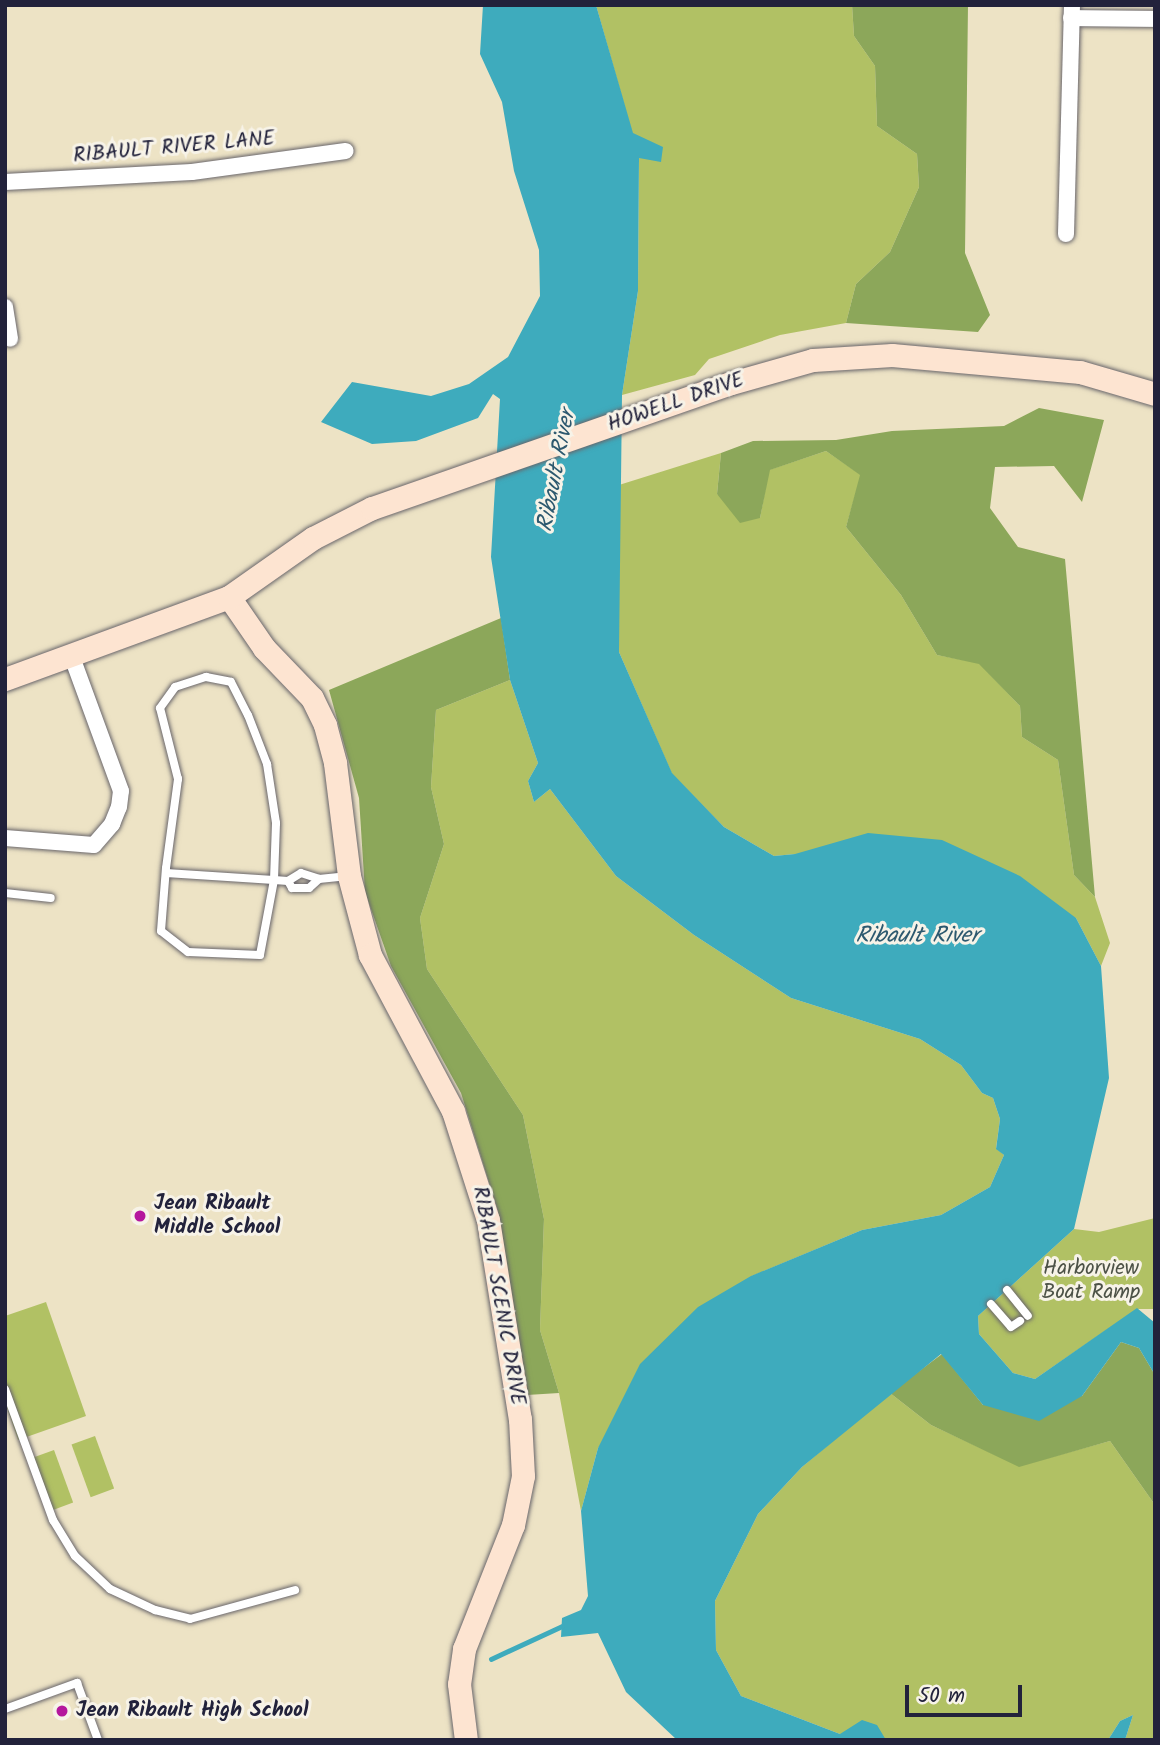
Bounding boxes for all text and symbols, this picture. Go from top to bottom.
street label: RIBAULT RIVER LANE [72,127,276,169]
street label: HOWELL DRIVE [604,368,748,438]
water label: Ribault River [532,408,582,534]
water label: Ribault River [855,922,979,950]
street label: RIBAULT SCENIC DRIVE [466,1184,530,1408]
place label: Jean Ribault Middle School [154,1191,280,1241]
marker: Jean Ribault Middle School [132,1208,148,1224]
park label: Harborview Boat Ramp [1042,1256,1140,1306]
scale bar [908,1672,1025,1716]
text: 50 m [918,1680,965,1713]
place label: Jean Ribault High School [76,1698,308,1724]
marker: Jean Ribault High School [54,1703,70,1719]

